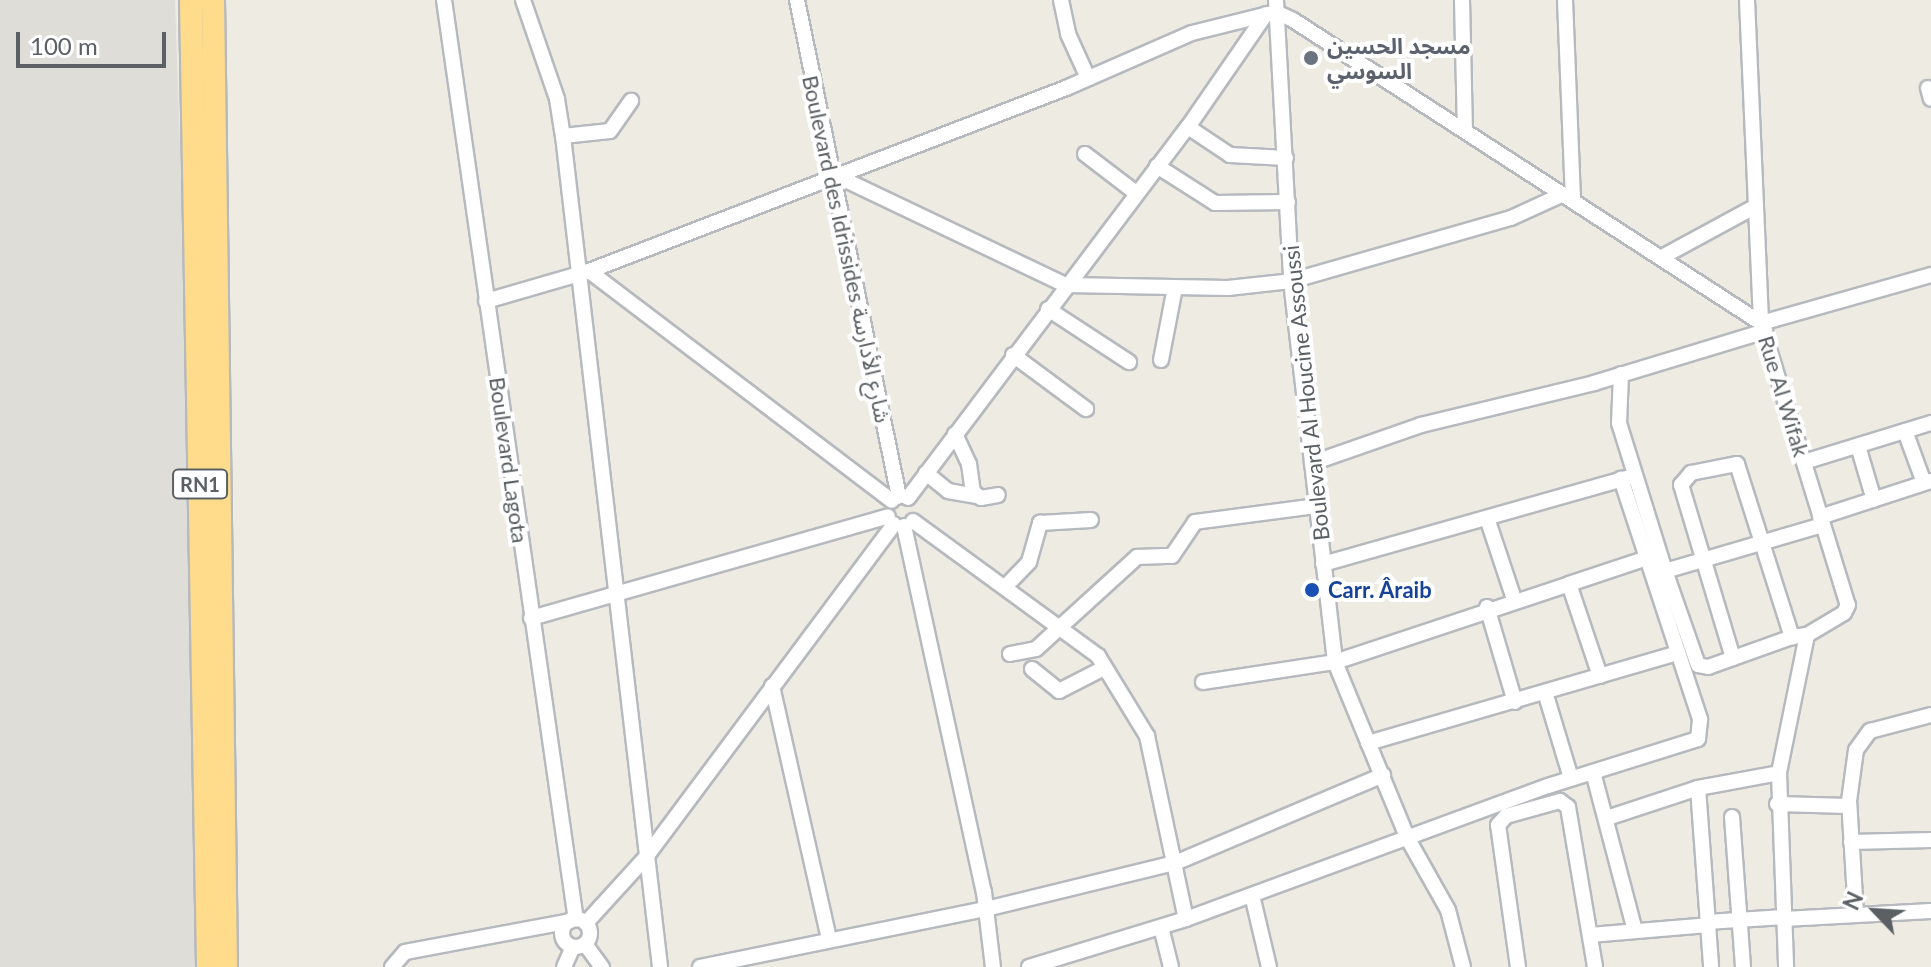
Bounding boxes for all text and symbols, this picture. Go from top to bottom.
scale bar [20,16,170,66]
text: 100 m [30,31,98,60]
place label: مسجد الحسين السوسي [1327,32,1471,84]
marker: مسجد الحسين السوسي [1302,49,1320,67]
street label: Boulevard des Idrissides شارع الأدارسة [797,73,897,425]
street label: Boulevard Al Houcine Assoussi [1277,243,1335,543]
street label: Rue Al Wifak [1753,332,1815,460]
street label: Boulevard Lagota [484,375,534,545]
road number: RN1 [172,468,228,500]
place label: Carr. Âraib [1328,577,1432,603]
marker: Carr. Âraib [1303,581,1321,599]
north arrow [1835,871,1915,951]
text: N [1837,887,1869,914]

